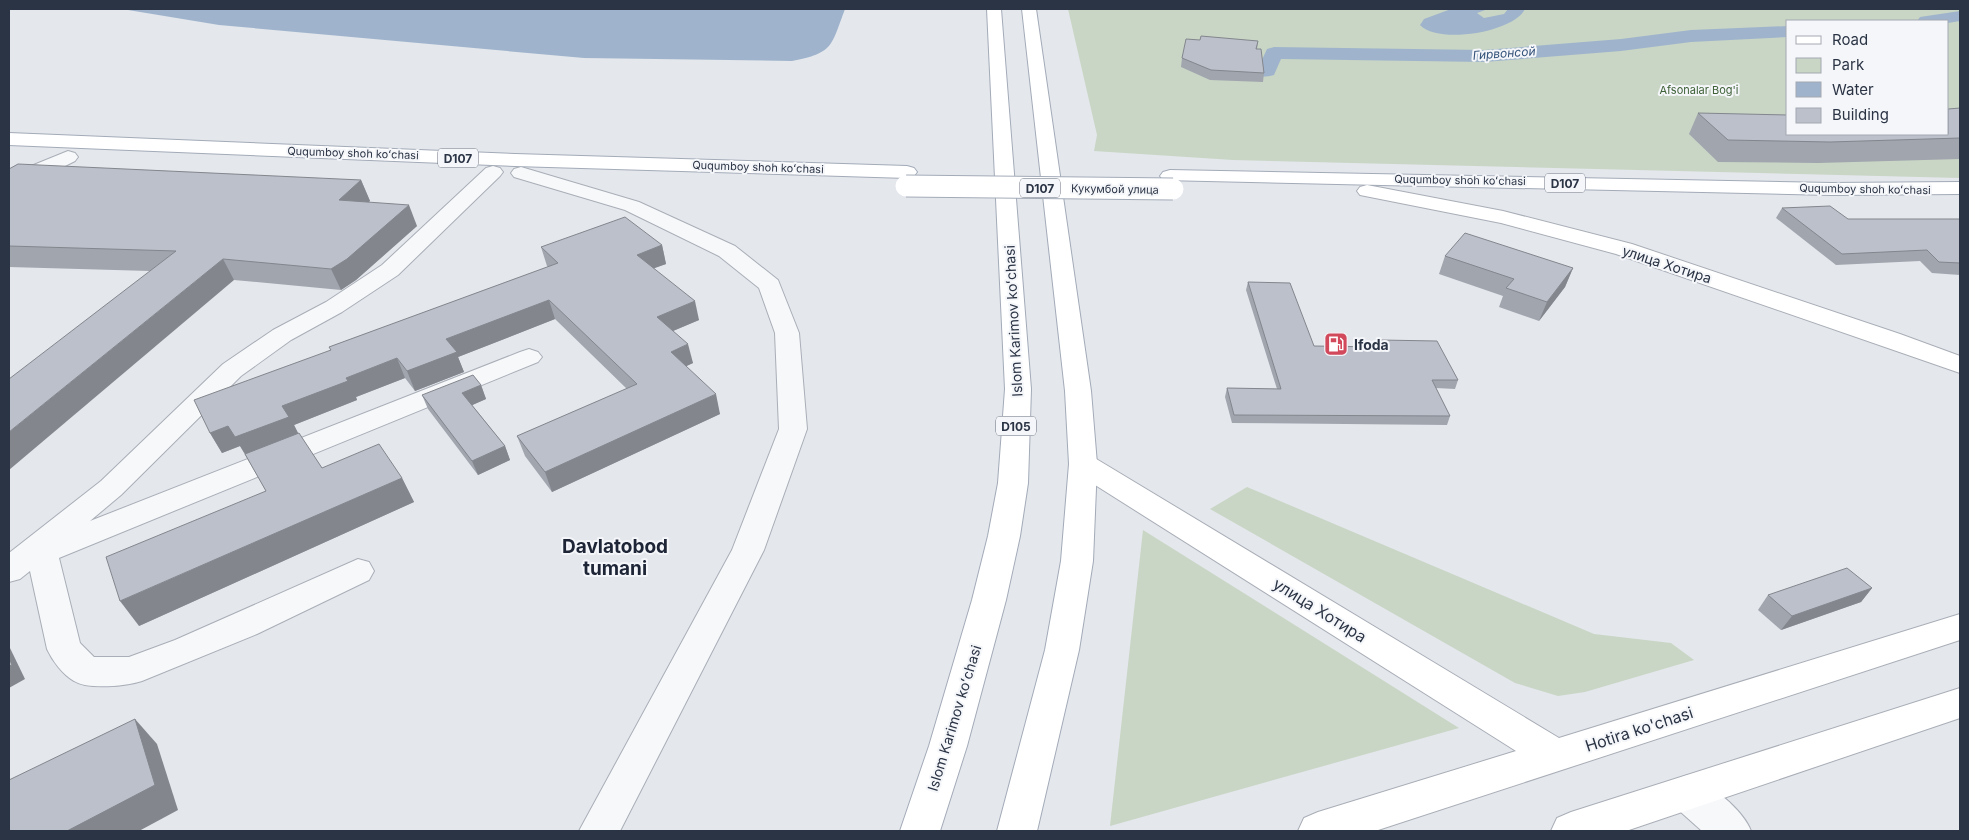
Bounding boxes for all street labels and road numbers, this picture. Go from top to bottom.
street label: Ququmboy shoh koʻchasi [287,144,419,162]
road number: D107 [438,148,478,168]
street label: Ququmboy shoh koʻchasi [692,158,824,176]
street label: Ququmboy shoh koʻchasi [1394,172,1526,188]
road number: D107 [1545,174,1585,192]
road number: D107 [1020,178,1060,198]
street label: Кукумбой улица [1071,181,1159,197]
street label: Ququmboy shoh koʻchasi [1799,181,1931,197]
street label: улица Хотира [1620,242,1714,286]
street label: Islom Karimov koʻchasi [1001,245,1025,397]
road number: D105 [996,416,1036,436]
street label: улица Хотира [1270,573,1370,647]
street label: Islom Karimov koʻchasi [924,643,984,793]
street label: Hotira ko'chasi [1582,702,1696,756]

